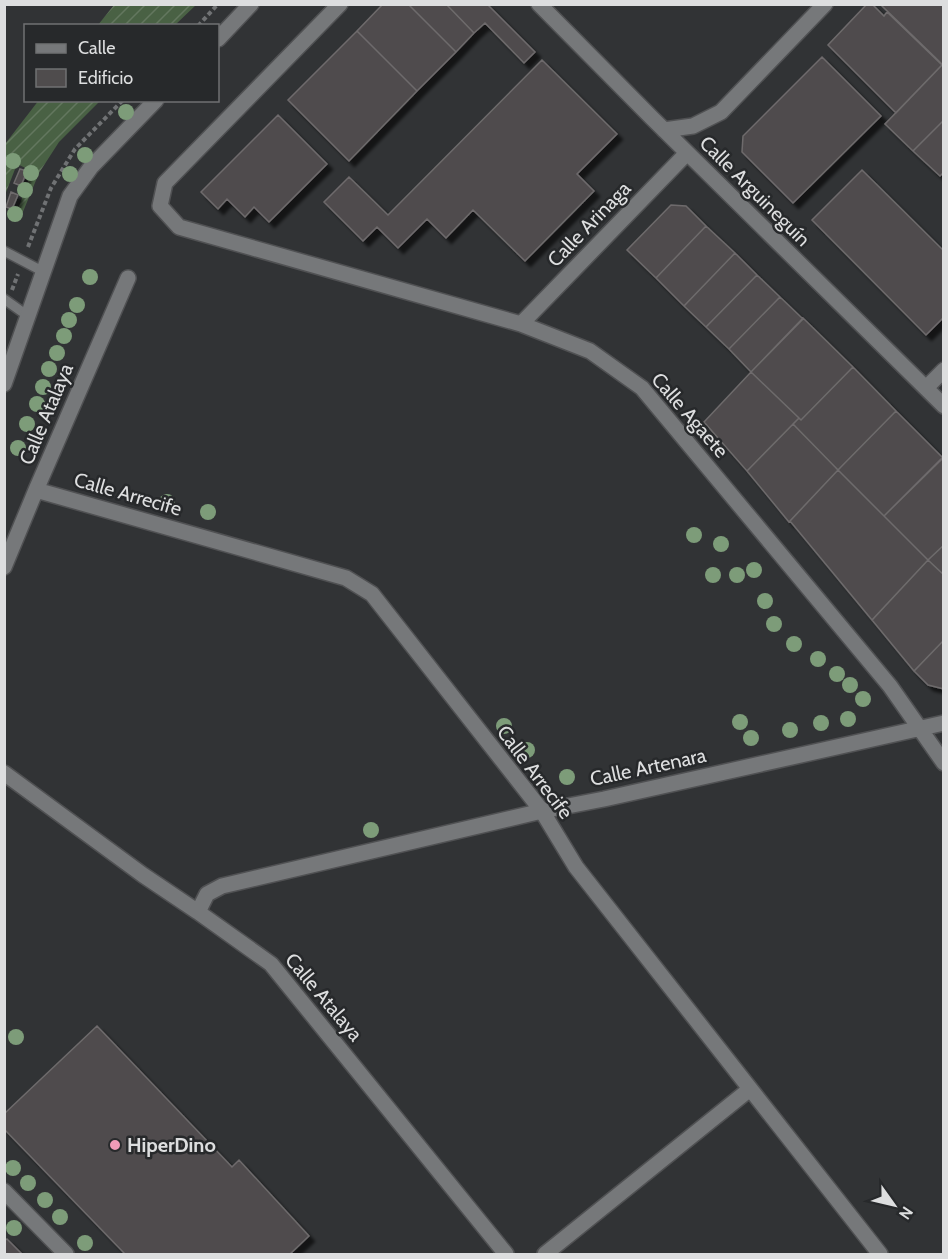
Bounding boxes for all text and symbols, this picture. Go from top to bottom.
legend [24,24,219,102]
text: Calle [78,37,115,59]
text: Edificio [78,67,133,89]
street label: Calle Arguineguín [695,131,815,251]
street label: Calle Arinaga [542,176,636,272]
street label: Calle Atalaya [14,359,78,468]
street label: Calle Agaete [647,368,733,462]
street label: Calle Arrecife [71,467,185,521]
street label: Calle Arrecife [492,720,578,824]
street label: Calle Artenara [588,743,709,791]
street label: Calle Atalaya [280,948,368,1046]
place label: HiperDino [127,1133,216,1157]
marker: HiperDino [108,1138,122,1152]
north arrow [864,1175,924,1235]
text: N [895,1203,917,1223]

